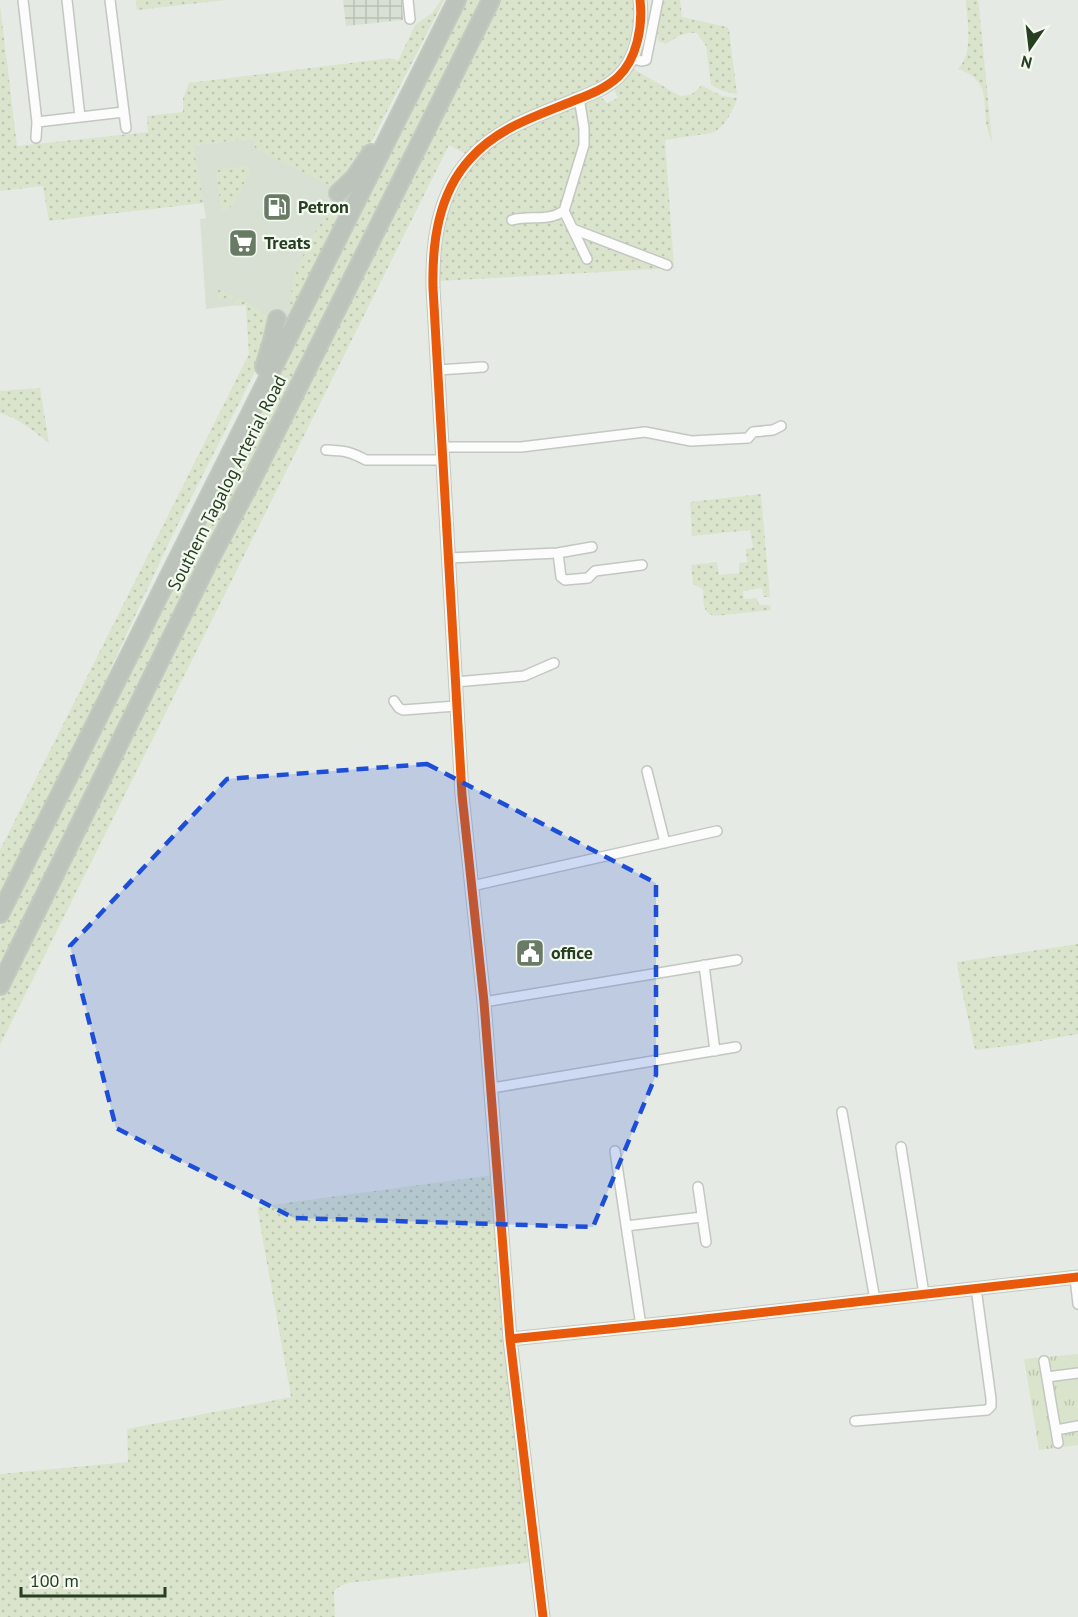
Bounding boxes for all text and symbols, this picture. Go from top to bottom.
north arrow [1000,18,1060,78]
text: N [1019,52,1034,74]
fuel station icon: Petron [261,191,293,223]
place label: Petron [298,195,349,218]
supermarket icon: Treats [227,227,259,259]
place label: Treats [264,231,311,254]
street label: Southern Tagalog Arterial Road [162,371,291,594]
public building icon: office [514,937,546,969]
place label: office [551,941,593,964]
scale bar [21,1560,165,1598]
text: 100 m [30,1569,79,1592]

